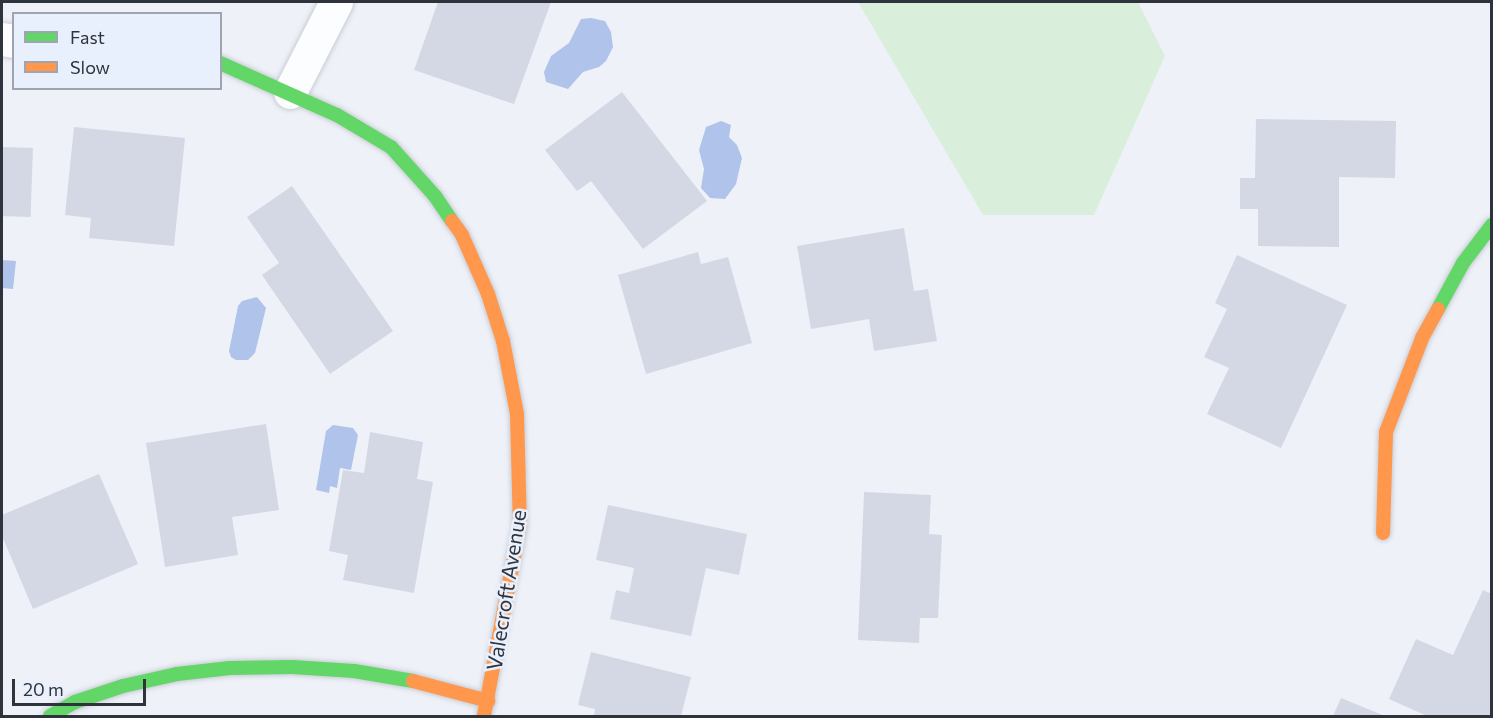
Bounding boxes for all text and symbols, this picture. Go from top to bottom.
legend [12,12,222,90]
text: Fast [70,26,105,48]
text: Slow [70,56,110,78]
street label: Valecroft Avenue [481,508,531,672]
scale bar [15,667,148,705]
text: 20 m [23,678,64,700]

